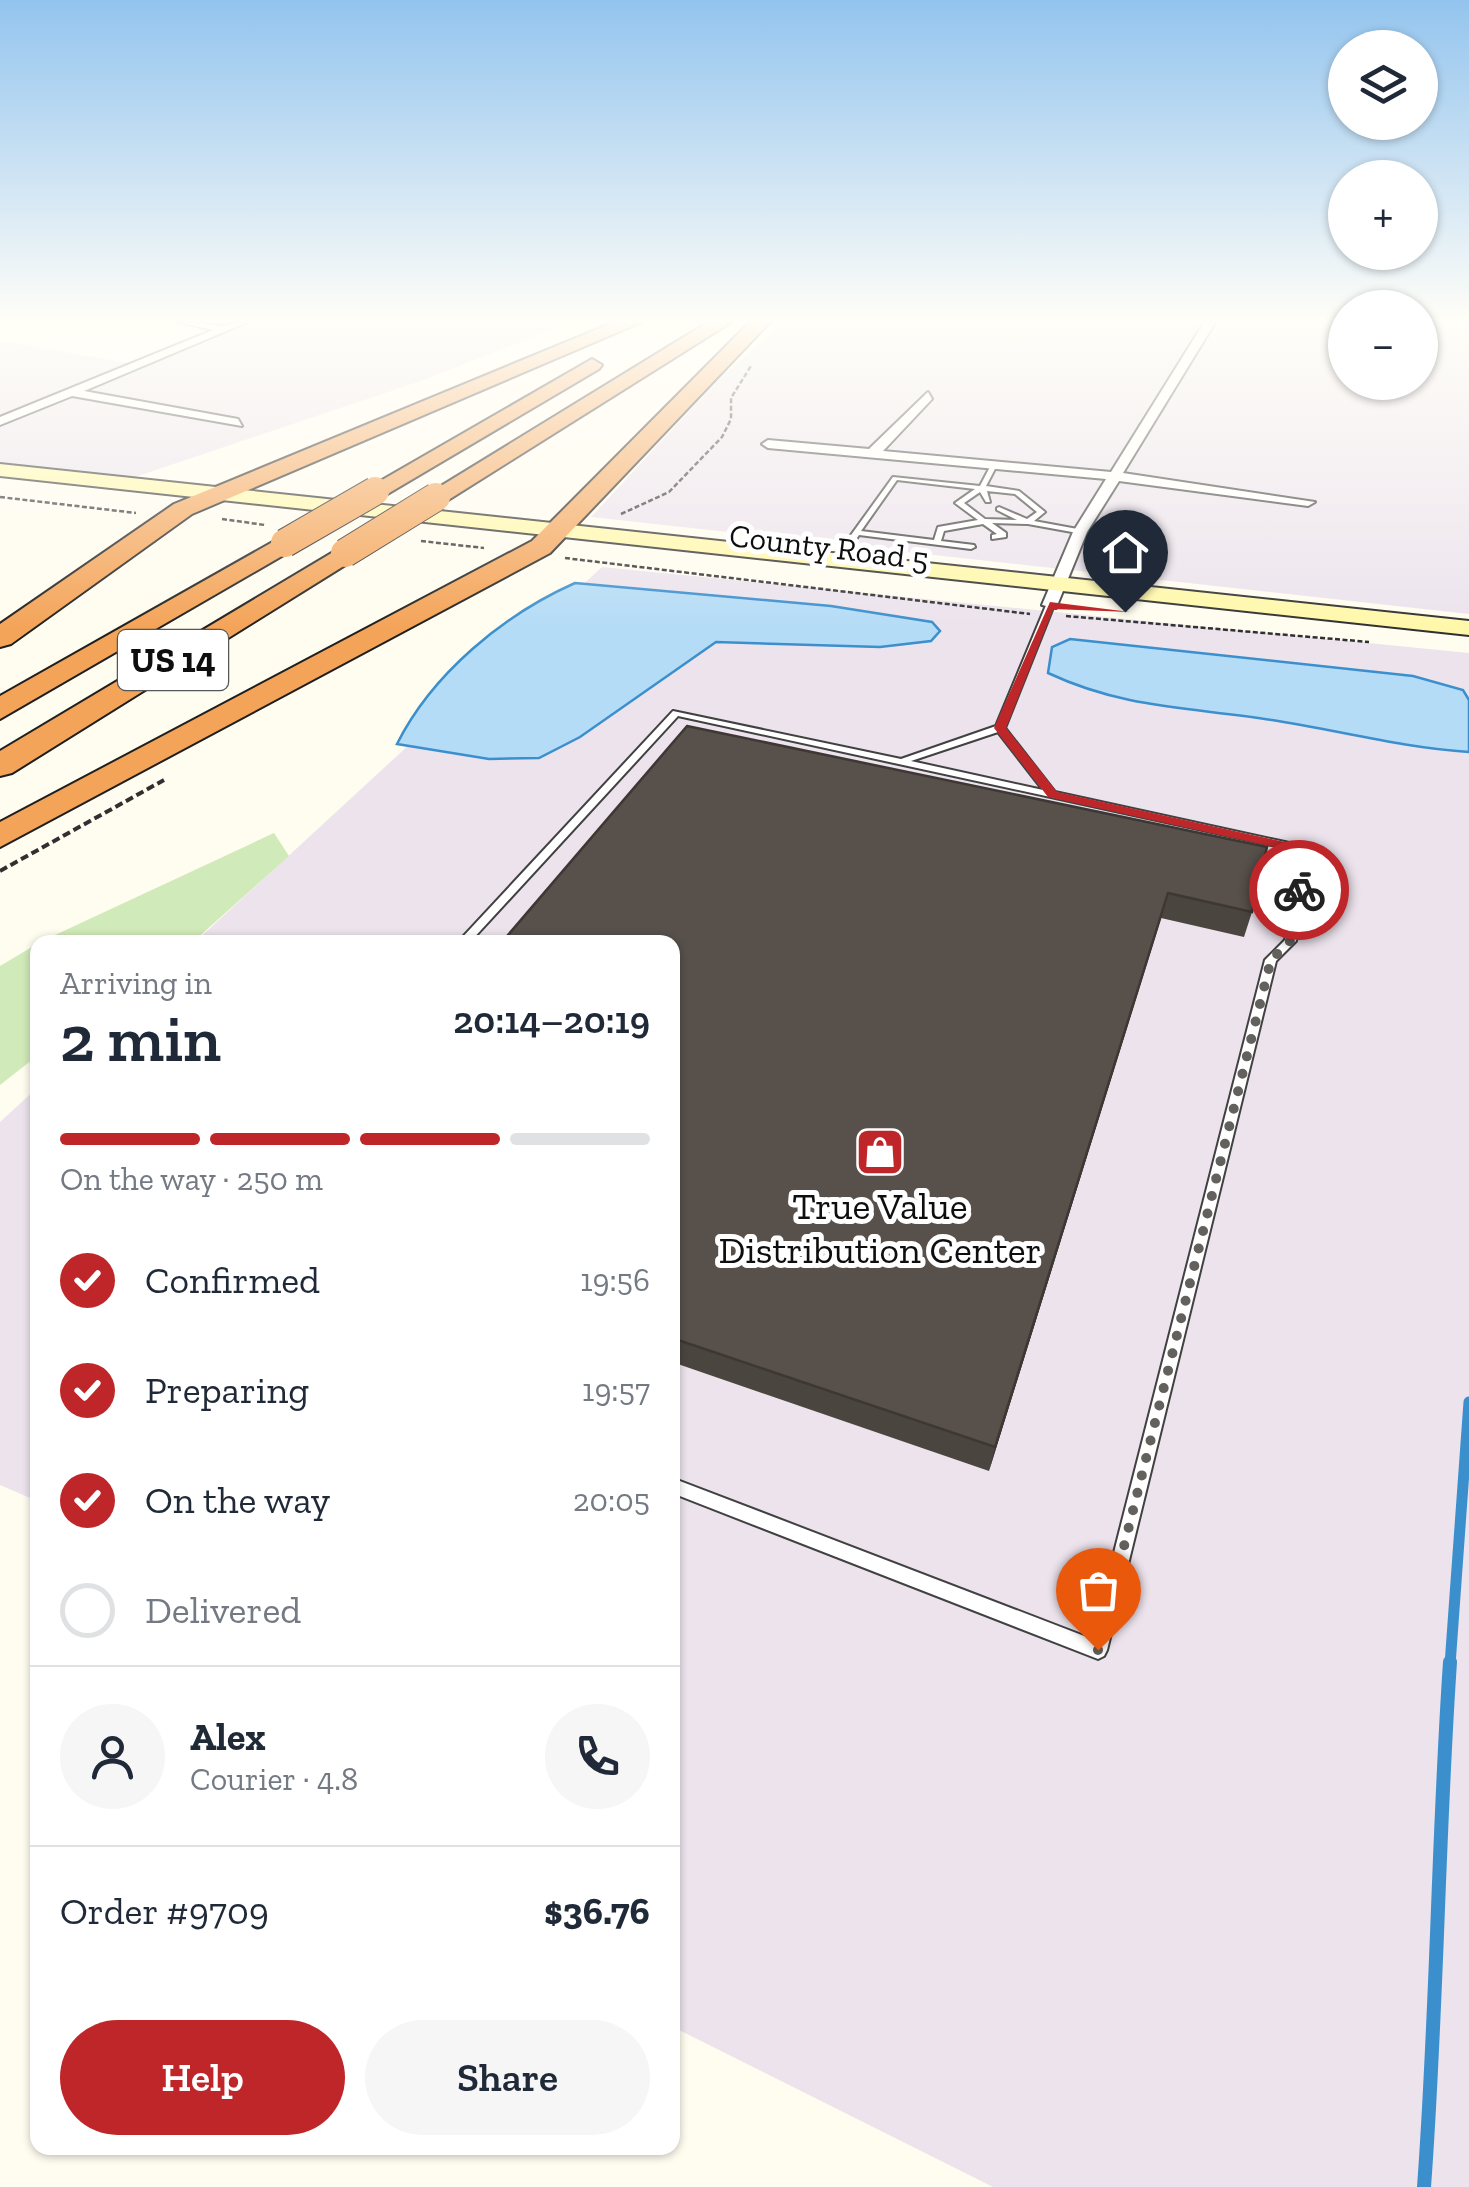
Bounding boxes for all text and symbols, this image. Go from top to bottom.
map controls [1328,30,1438,400]
button: layers [1328,30,1438,140]
button: + [1328,160,1438,270]
button: − [1328,290,1438,400]
pin [1083,510,1168,613]
street label: County Road 5 [727,516,931,578]
icon: home [1098,525,1153,580]
road number: US 14 [118,630,228,690]
courier [1249,840,1349,940]
icon: bike [1272,863,1327,918]
text: Arriving in [60,964,212,1002]
text: 20:14–20:19 [453,997,650,1043]
text: 2 min [60,1000,221,1078]
shop icon: True Value Distribution Center [854,1126,906,1178]
text: On the way · 250 m [60,1160,323,1198]
place label: True Value Distribution Center [718,1183,1042,1273]
icon: check [60,1253,115,1308]
text: Confirmed [145,1257,320,1303]
text: 19:56 [580,1261,650,1299]
icon: check [60,1363,115,1418]
text: Preparing [145,1367,309,1413]
text: 19:57 [582,1371,650,1409]
icon: check [60,1473,115,1528]
text: On the way [145,1477,330,1523]
text: 20:05 [573,1481,650,1519]
pin [1056,1548,1141,1651]
icon: bag [1071,1563,1126,1618]
text: Delivered [145,1587,301,1633]
button: person [60,1704,165,1809]
button: phone [545,1704,650,1809]
text: Alex [190,1714,266,1760]
text: Courier · 4.8 [190,1760,358,1798]
text: Order #9709 [60,1888,269,1934]
text: $36.76 [544,1888,650,1934]
button: Help [60,2020,345,2135]
button: Share [365,2020,650,2135]

